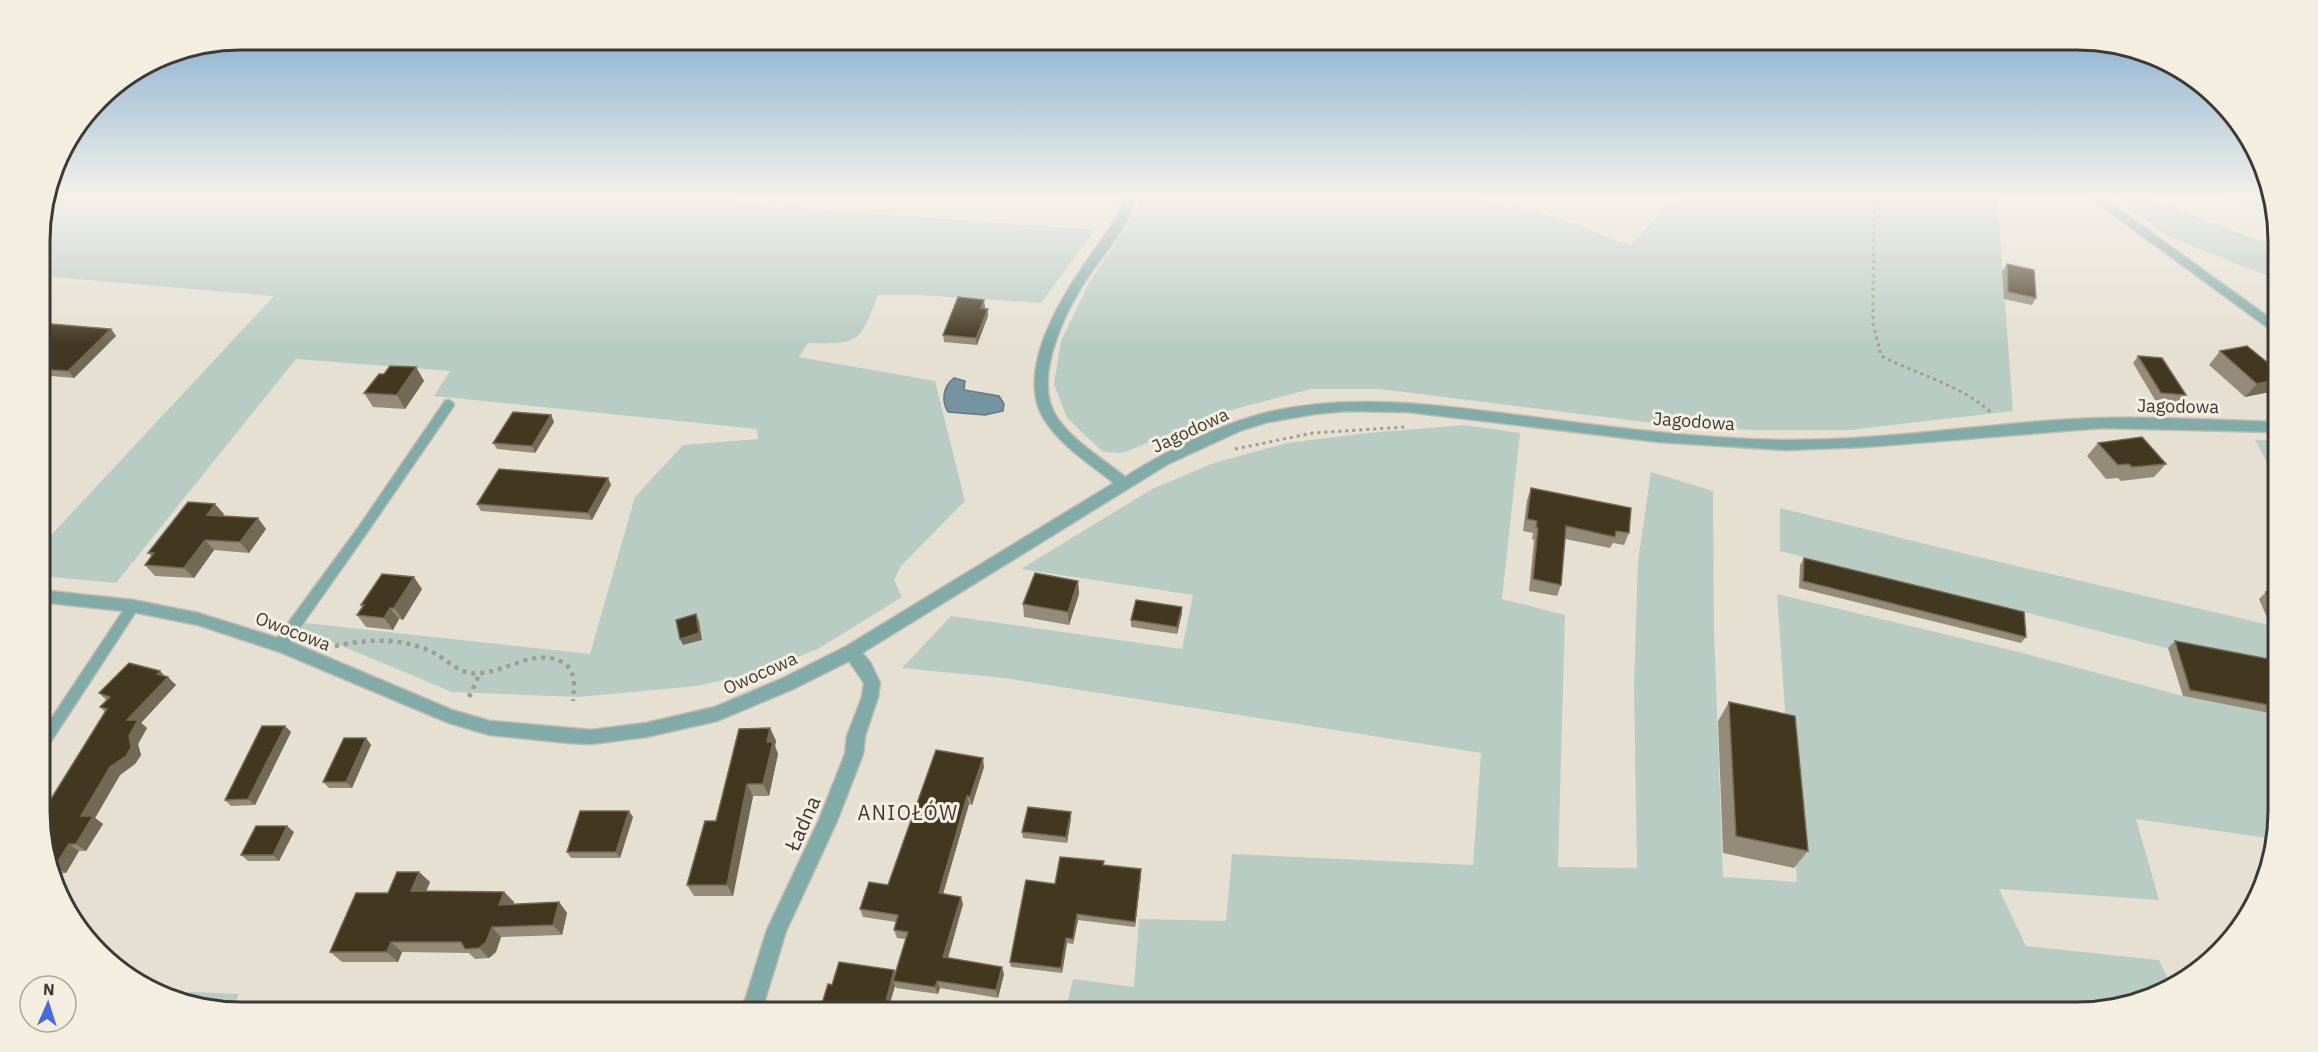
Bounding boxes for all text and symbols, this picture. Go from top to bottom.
street label: Jagodowa [2137,394,2220,418]
street label: Jagodowa [1148,402,1232,458]
street label: Jagodowa [1652,407,1736,435]
street label: Owocowa [252,606,334,656]
street label: Owocowa [719,646,801,700]
street label: Ładna [777,791,826,856]
district label: ANIOŁÓW [857,799,959,826]
north arrow [18,974,78,1034]
text: N [42,979,55,999]

